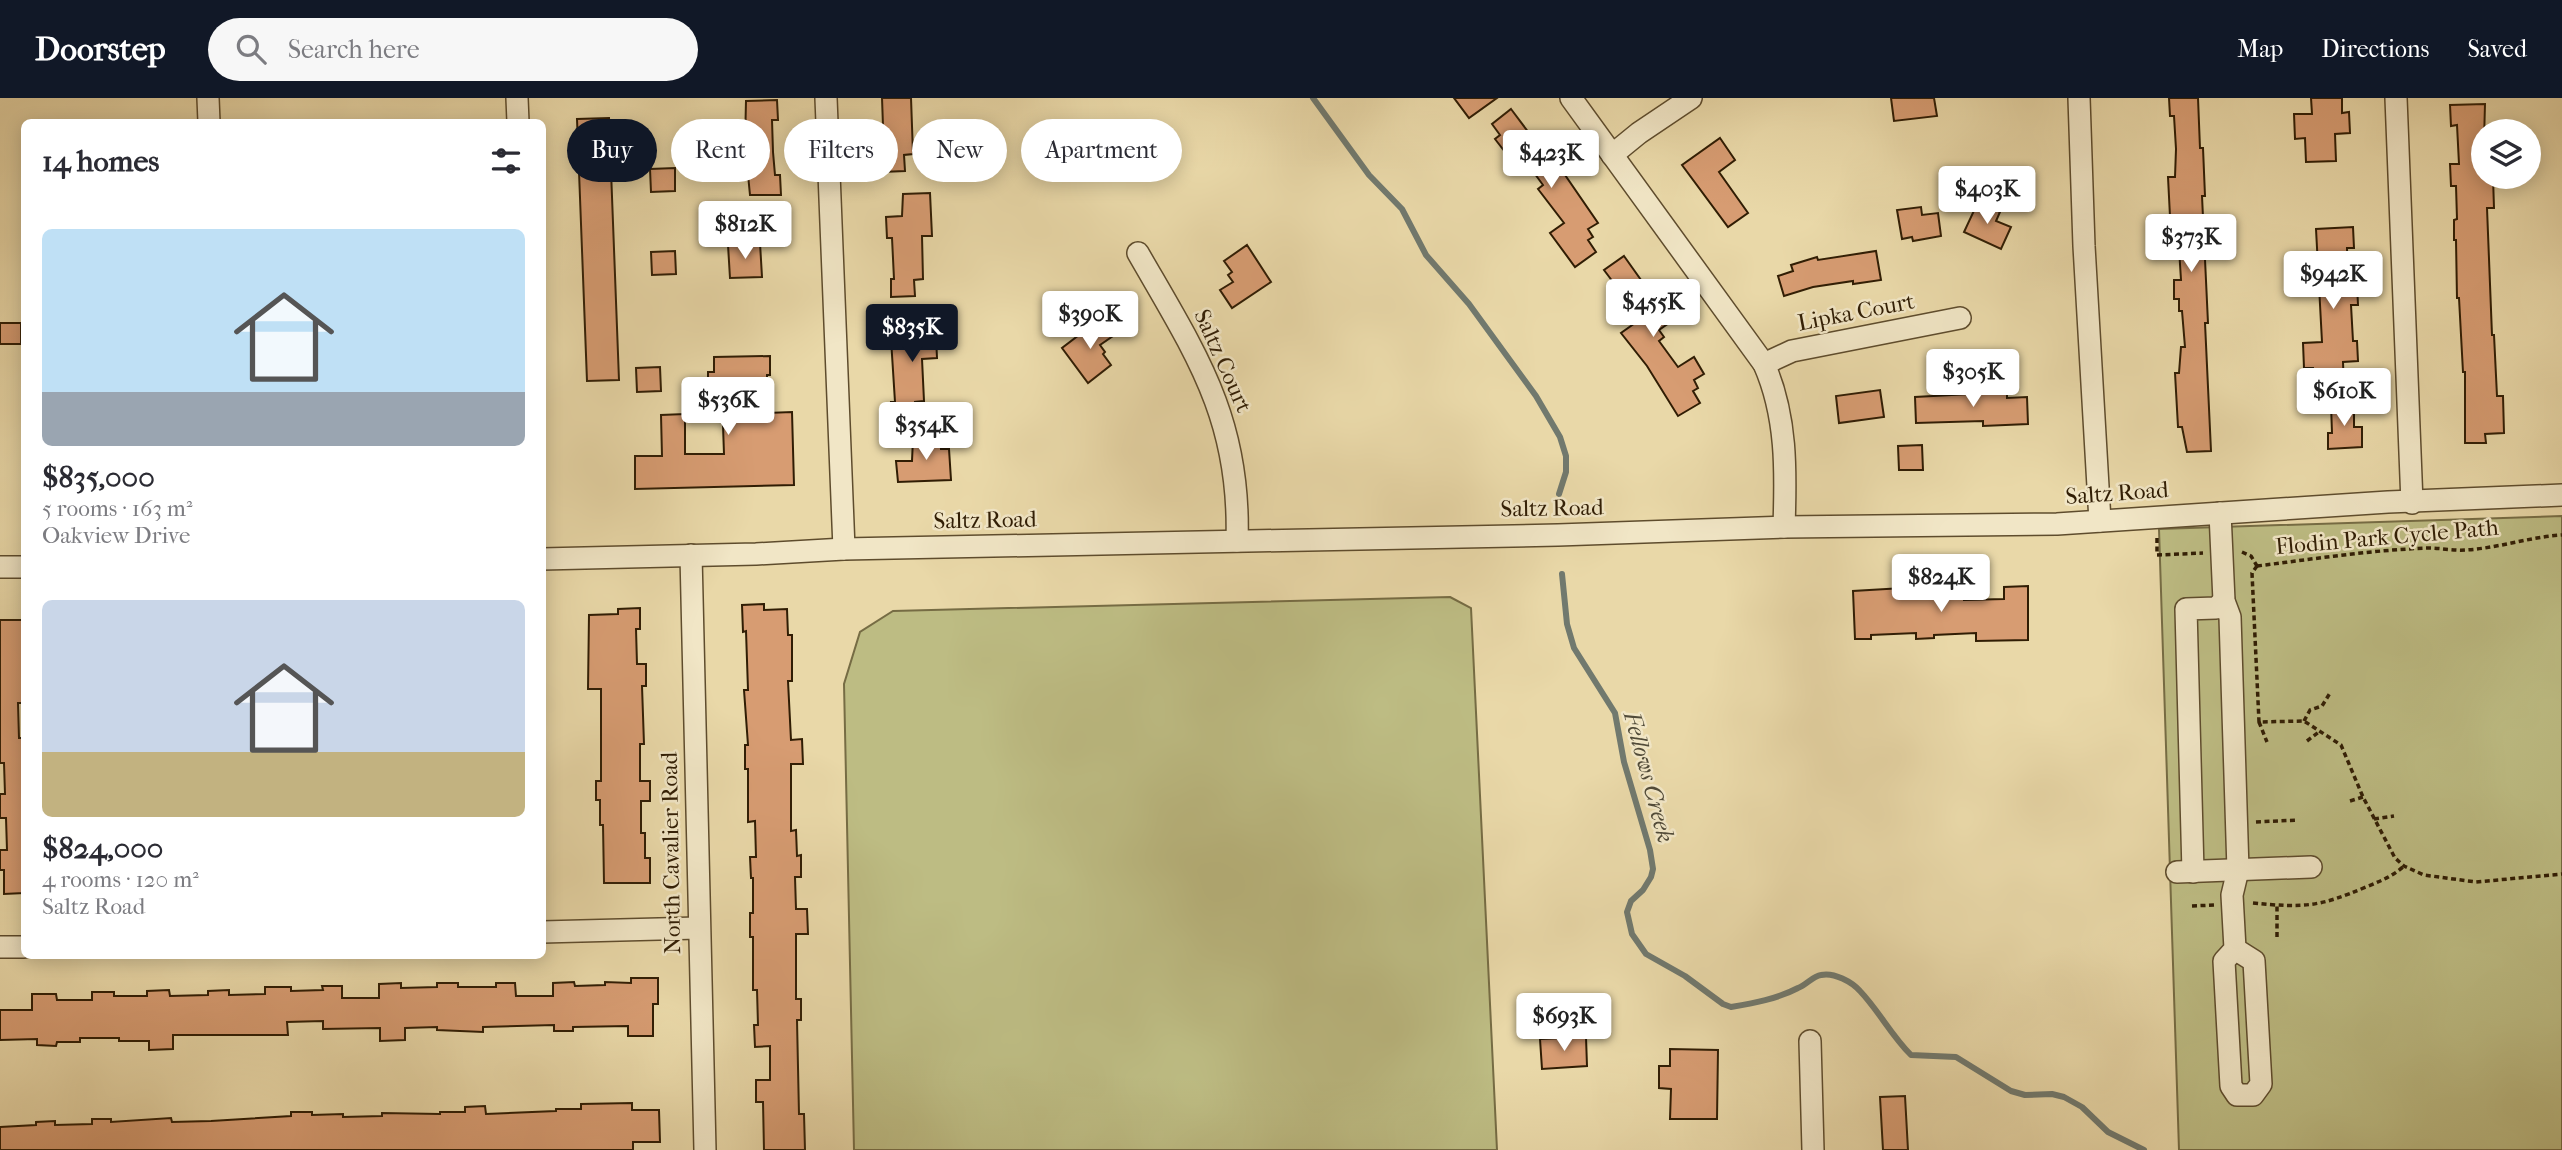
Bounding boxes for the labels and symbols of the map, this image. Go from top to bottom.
pin: $423K [1502,130,1600,190]
pin: $403K [1938,166,2036,226]
pin: $812K [696,202,794,261]
pin: $373K [2142,214,2240,274]
pin: $942K [2284,252,2382,311]
pin: $455K [1604,280,1702,339]
street label: Lipka Court [1795,287,1917,337]
pin: $390K [1041,292,1139,351]
pin: $835K [863,304,961,364]
street label: Saltz Court [1188,305,1258,417]
pin: $305K [1924,350,2022,409]
pin: $610K [2295,368,2393,428]
pin: $536K [679,378,777,437]
pin: $354K [877,402,975,462]
street label: Saltz Road [2065,476,2170,510]
street label: Saltz Road [1500,494,1604,522]
street label: Saltz Road [933,506,1037,534]
street label: Flodin Park Cycle Path [2274,514,2500,560]
pin: $824K [1892,554,1990,614]
water label: Fellows Creek [1618,707,1680,846]
street label: North Cavalier Road [656,751,686,954]
pin: $693K [1515,993,1613,1053]

